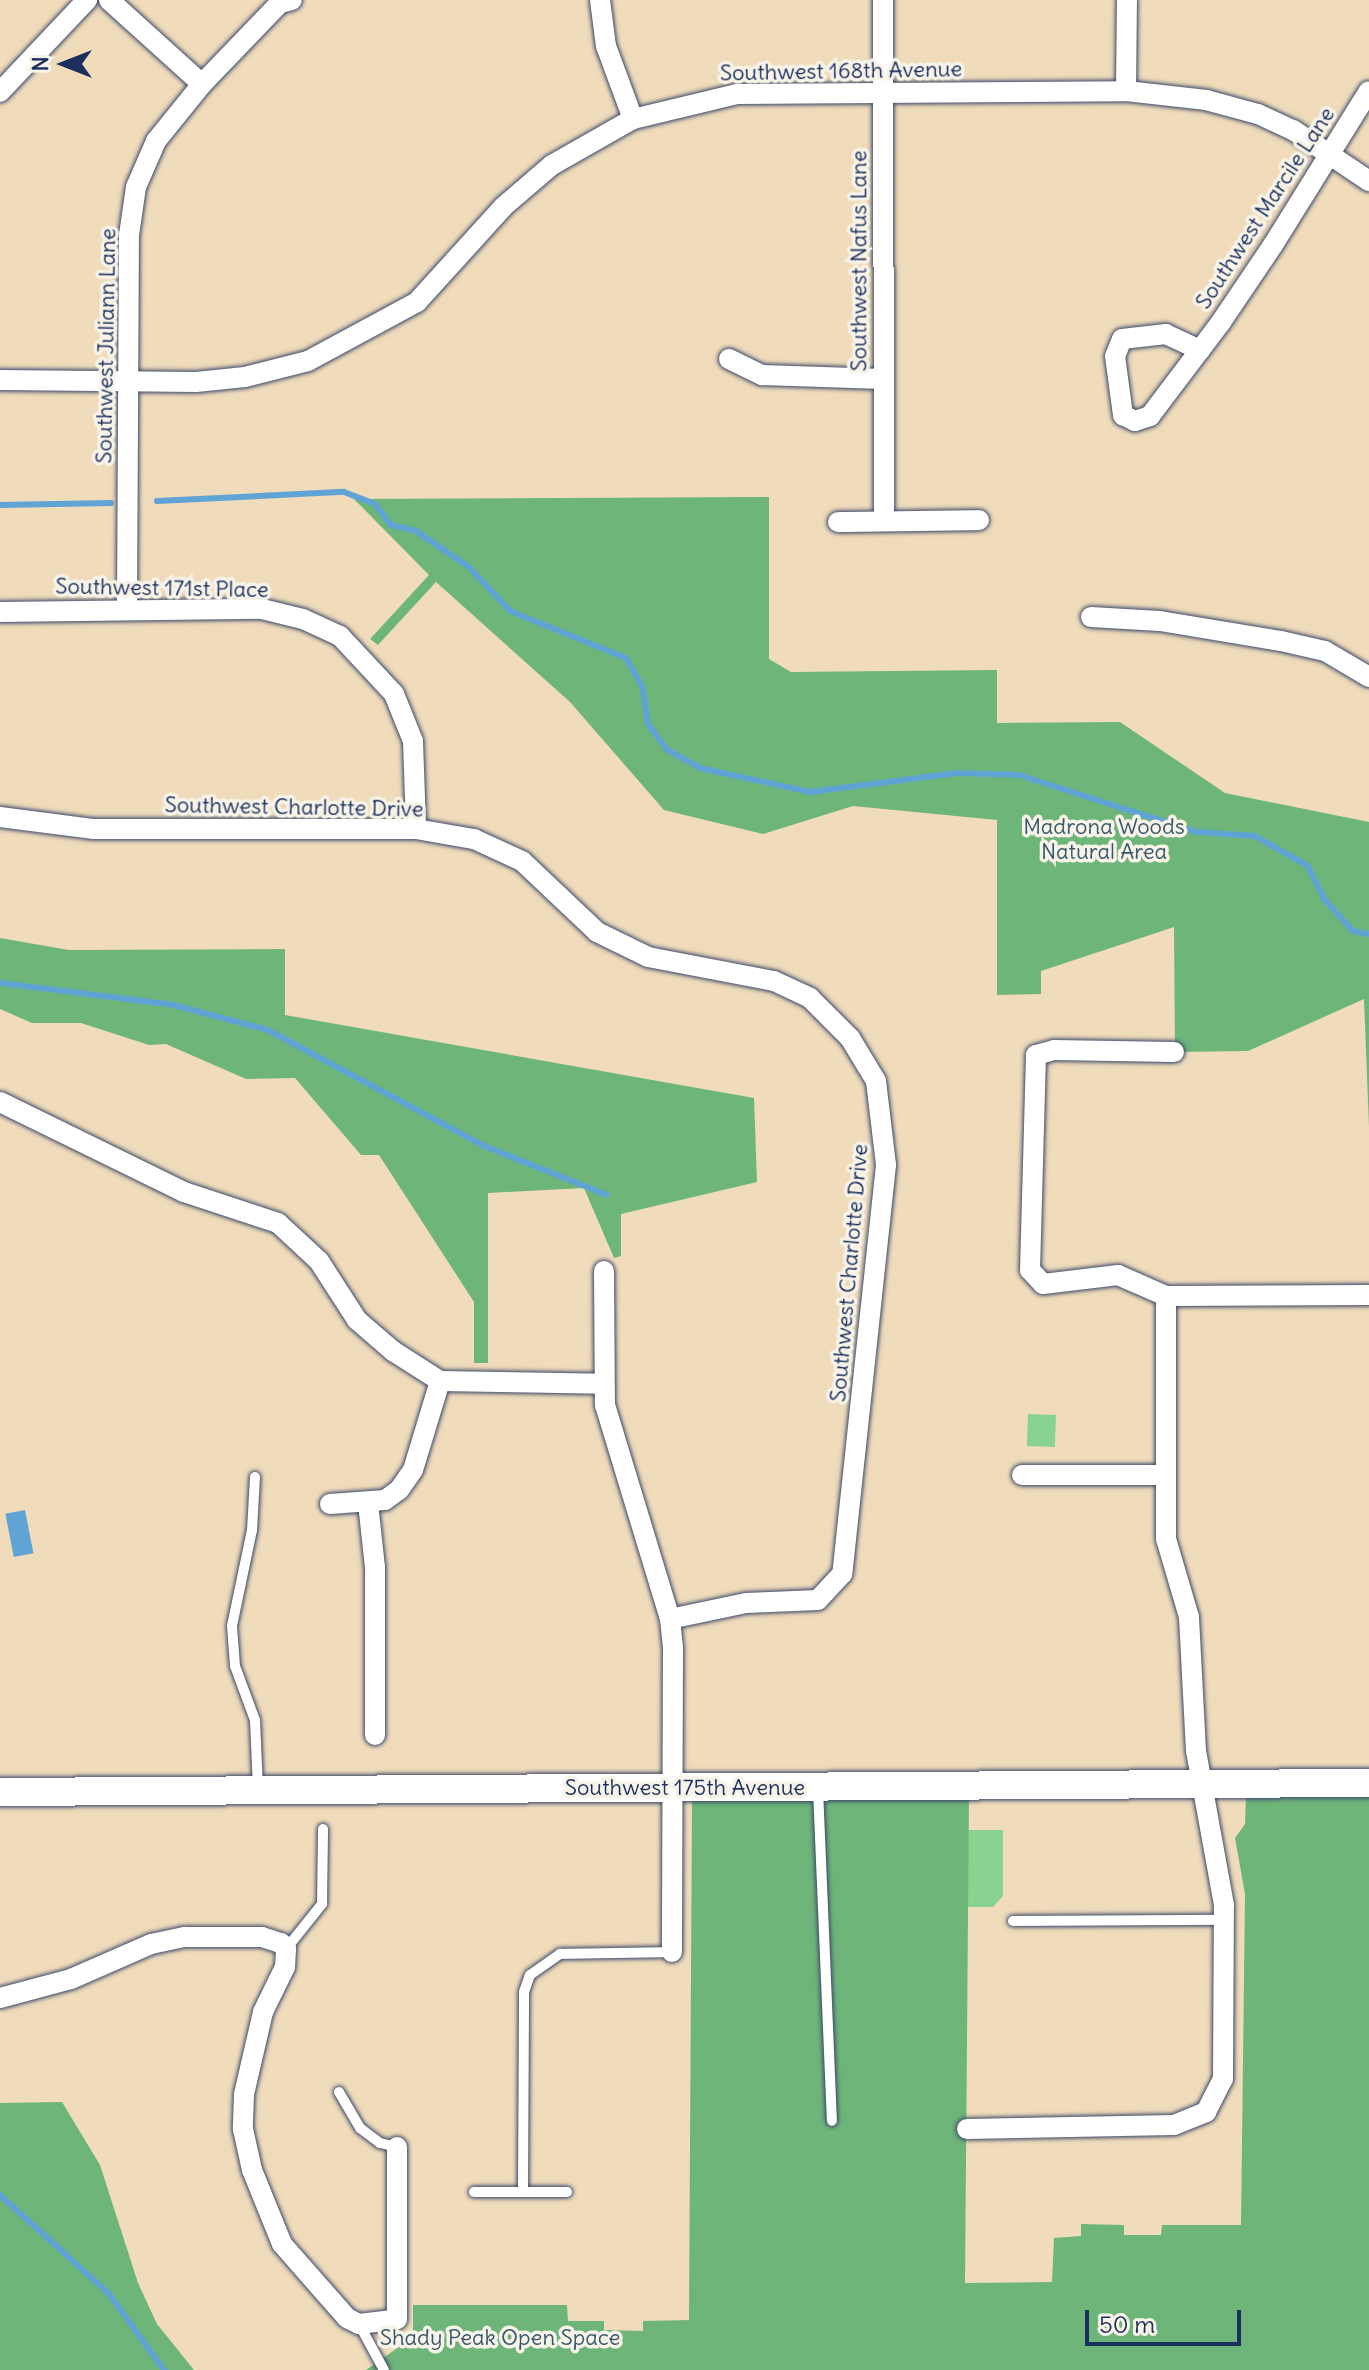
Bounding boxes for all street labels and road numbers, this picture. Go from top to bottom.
street label: Southwest 168th Avenue [720,56,962,86]
street label: Southwest Marcile Lane [1190,102,1340,314]
street label: Southwest Nafus Lane [846,150,872,372]
street label: Southwest Juliann Lane [91,228,121,464]
street label: Southwest 171st Place [55,573,269,603]
street label: Southwest Charlotte Drive [164,792,424,822]
street label: Southwest Charlotte Drive [825,1143,873,1403]
street label: Southwest 175th Avenue [565,1775,805,1801]

